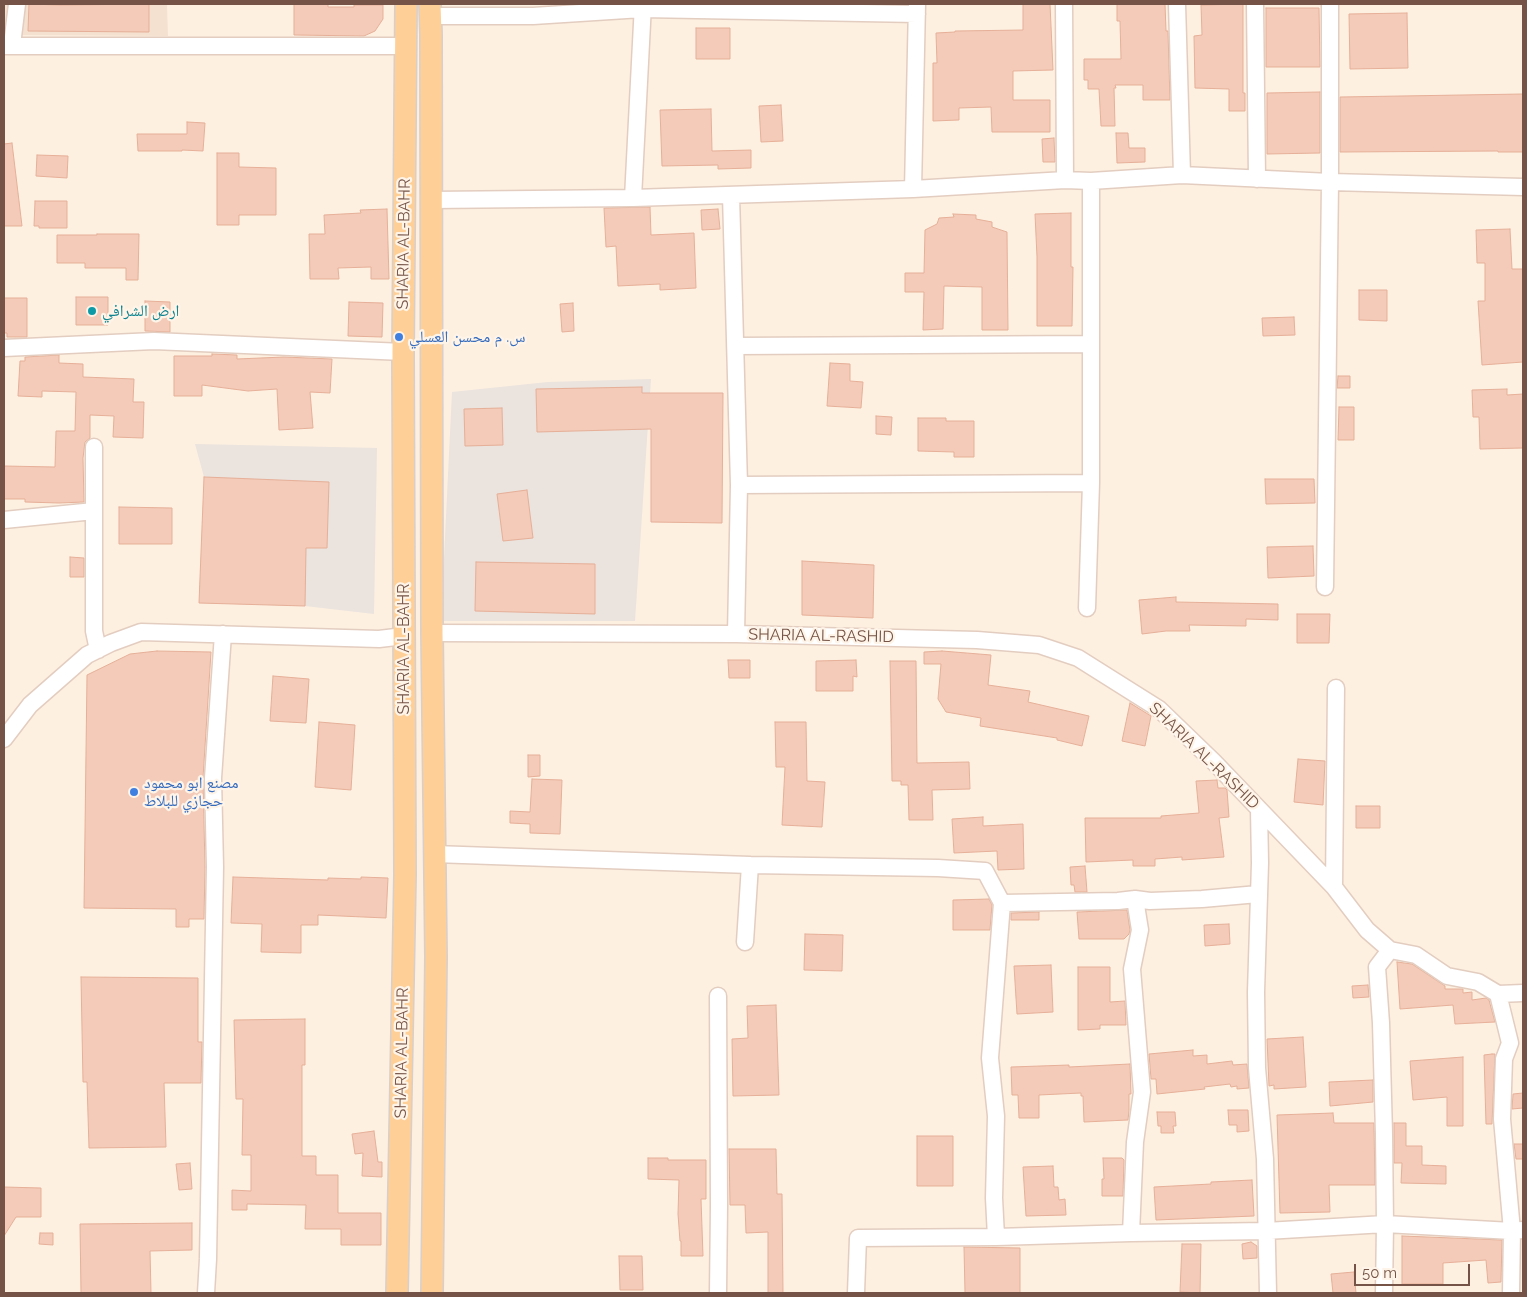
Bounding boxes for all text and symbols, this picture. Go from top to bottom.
street label: SHARIA AL-BAHR [393,178,415,310]
place label: ارض الشرافي [102,301,179,321]
marker: ارض الشرافي [86,305,98,317]
place label: س. م محسن العسلي [409,327,526,347]
marker: س. م محسن العسلي [393,331,405,343]
street label: SHARIA AL-BAHR [394,584,414,714]
street label: SHARIA AL-RASHID [748,625,894,647]
street label: SHARIA AL-RASHID [1145,699,1263,813]
place label: مصنع ابو محمود حجازي للبلاط [144,773,239,811]
marker: مصنع ابو محمود حجازي للبلاط [128,786,140,798]
street label: SHARIA AL-BAHR [391,987,413,1119]
scale bar [1357,1254,1473,1286]
text: 50 m [1362,1264,1397,1282]

